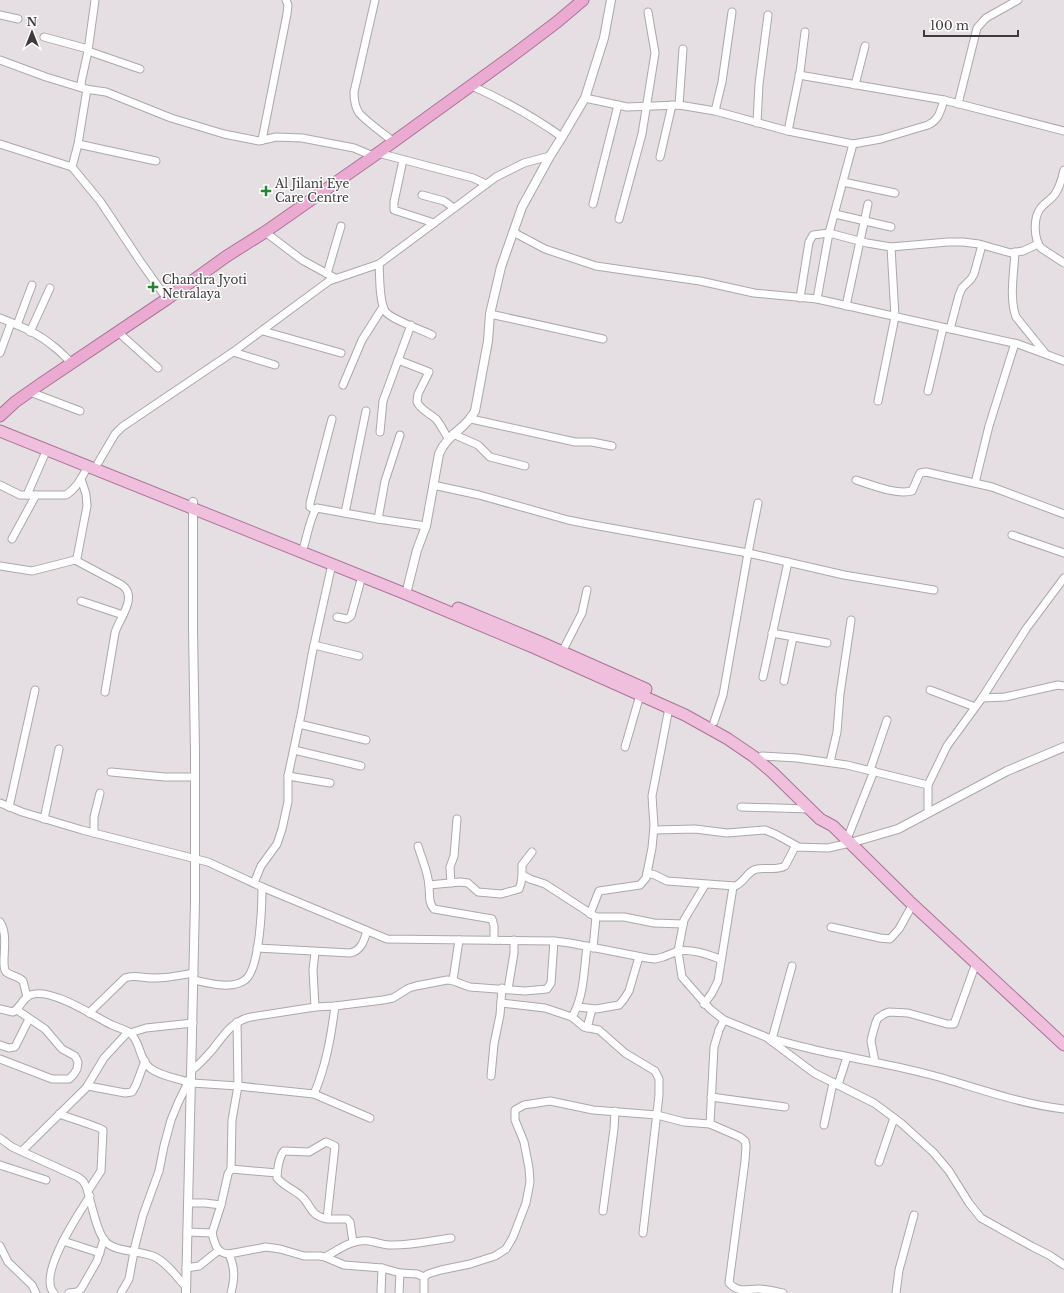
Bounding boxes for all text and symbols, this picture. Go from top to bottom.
north arrow [12,12,52,52]
scale bar [924,12,1018,38]
text: N [27,15,38,29]
text: 100 m [930,18,969,33]
place label: Al Jilani Eye Care Centre [274,176,350,205]
marker: Al Jilani Eye Care Centre [260,185,272,197]
place label: Chandra Jyoti Netralaya [162,272,247,301]
marker: Chandra Jyoti Netralaya [147,281,159,293]

